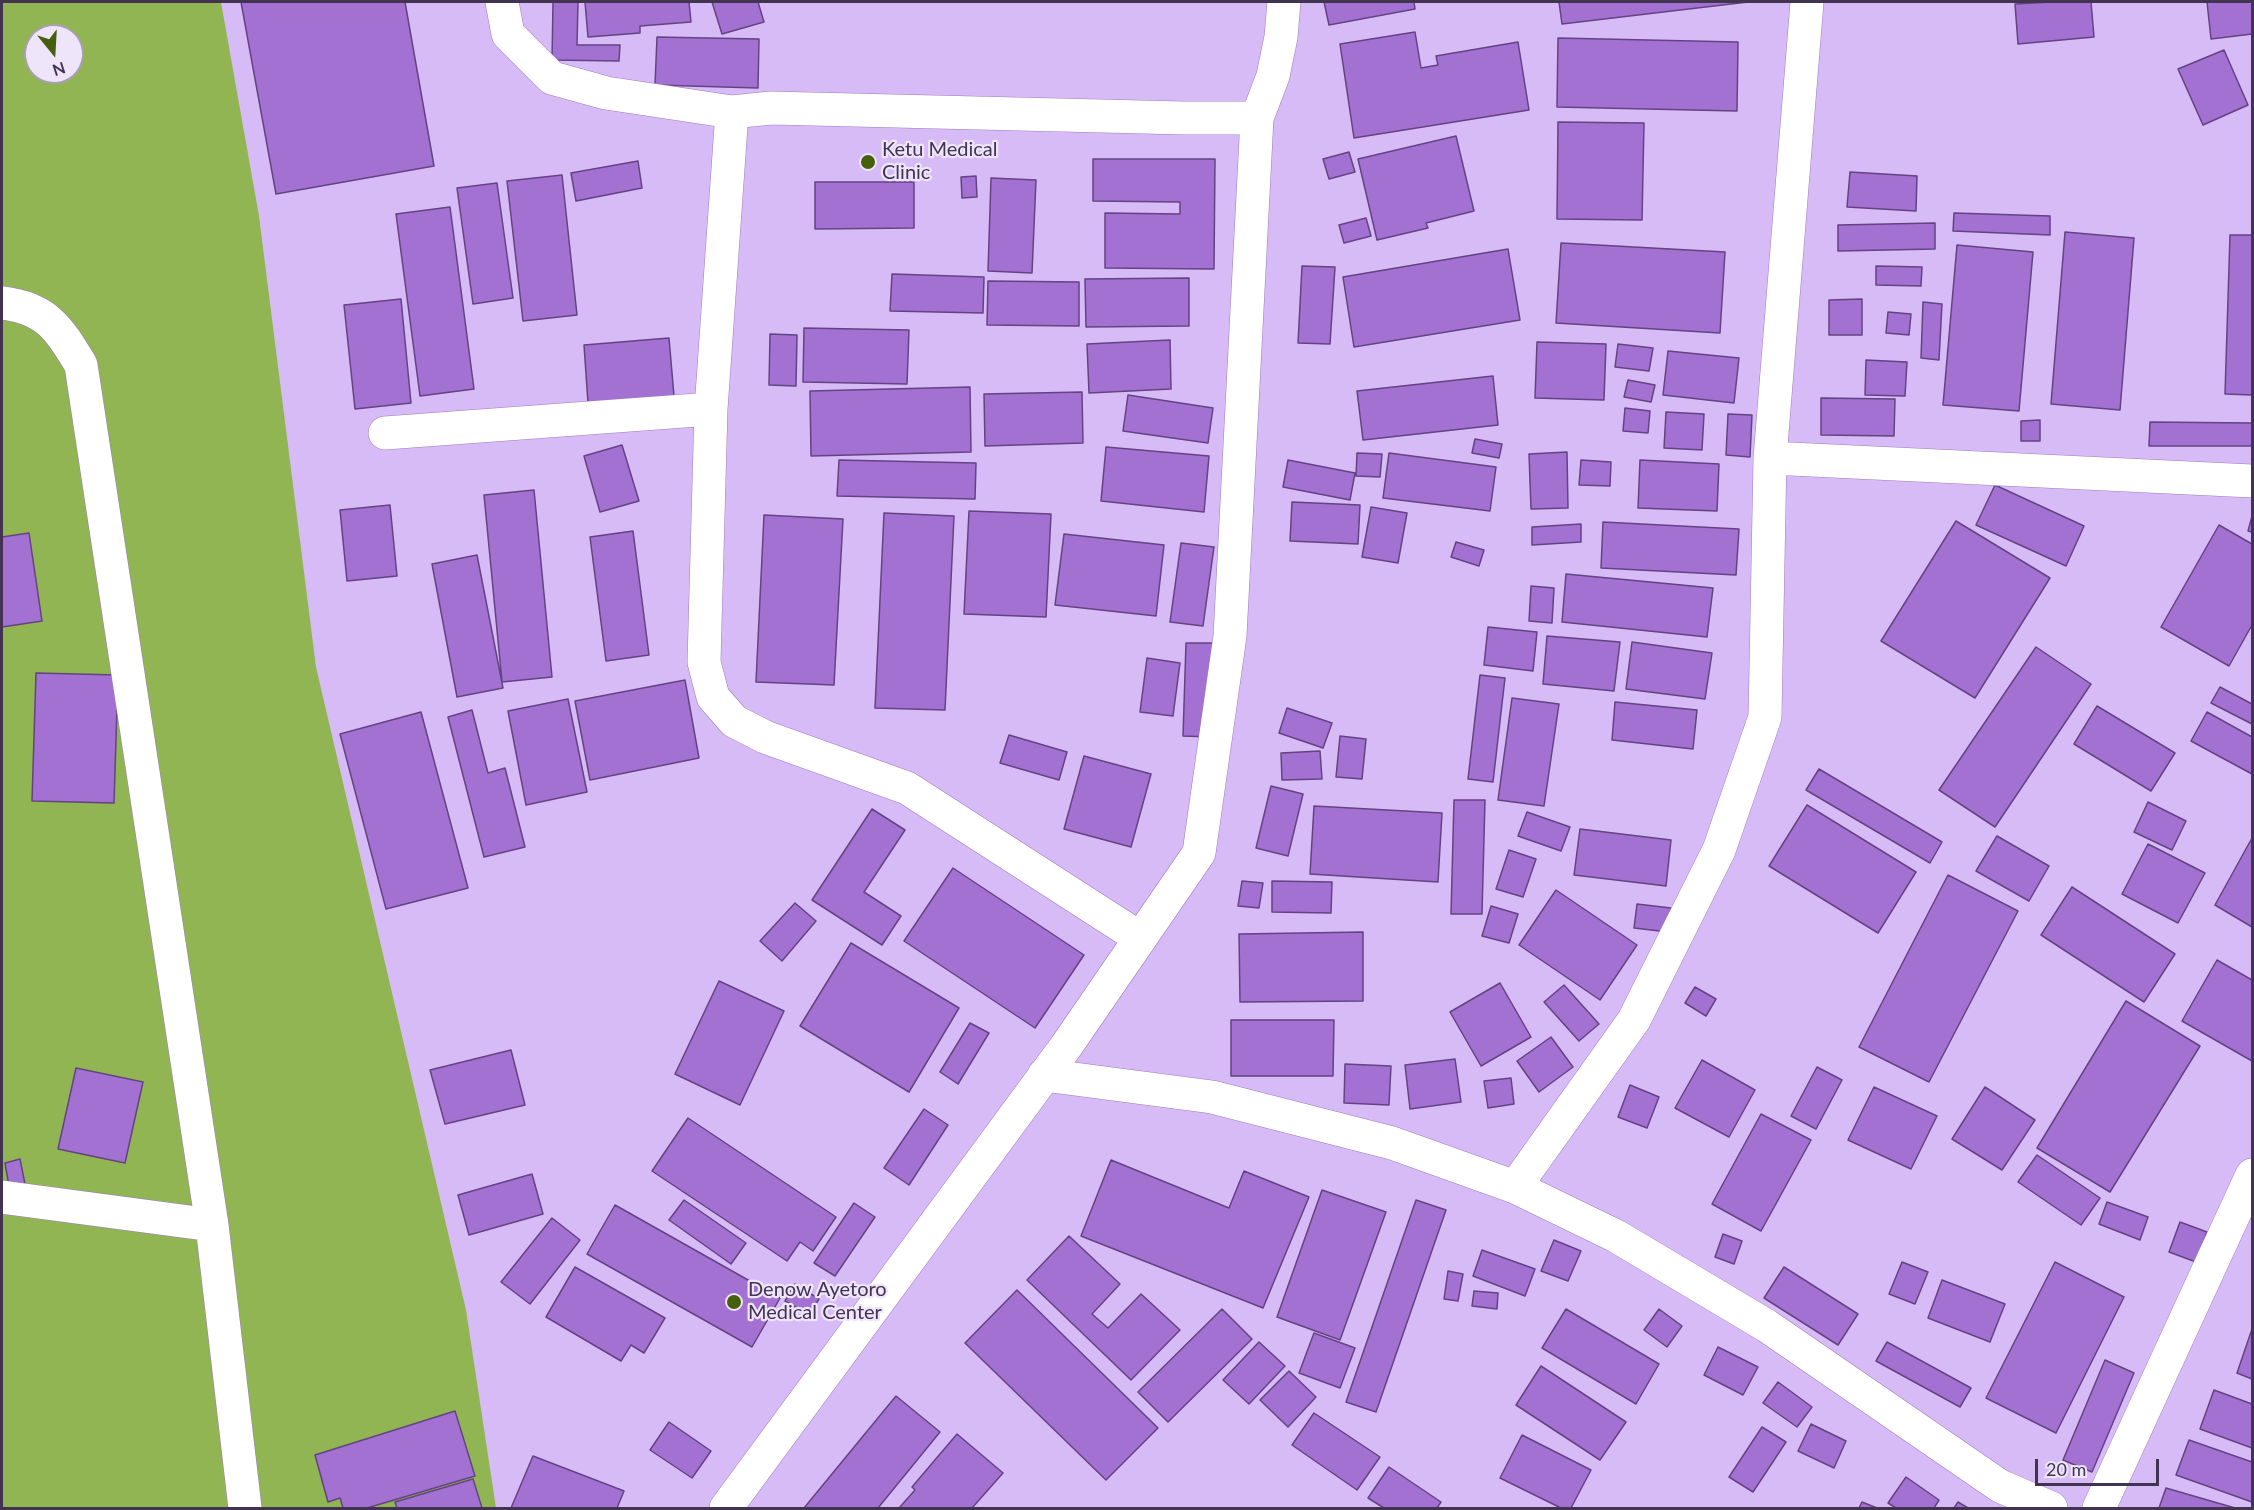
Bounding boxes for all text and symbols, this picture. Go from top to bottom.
north arrow [24,24,84,84]
text: N [50,59,68,81]
place label: Ketu Medical Clinic [882,138,997,185]
marker: Ketu Medical Clinic [859,153,877,171]
place label: Denow Ayetoro Medical Center [748,1278,887,1325]
marker: Denow Ayetoro Medical Center [725,1293,743,1311]
scale bar [2038,1447,2162,1485]
text: 20 m [2046,1458,2086,1480]

